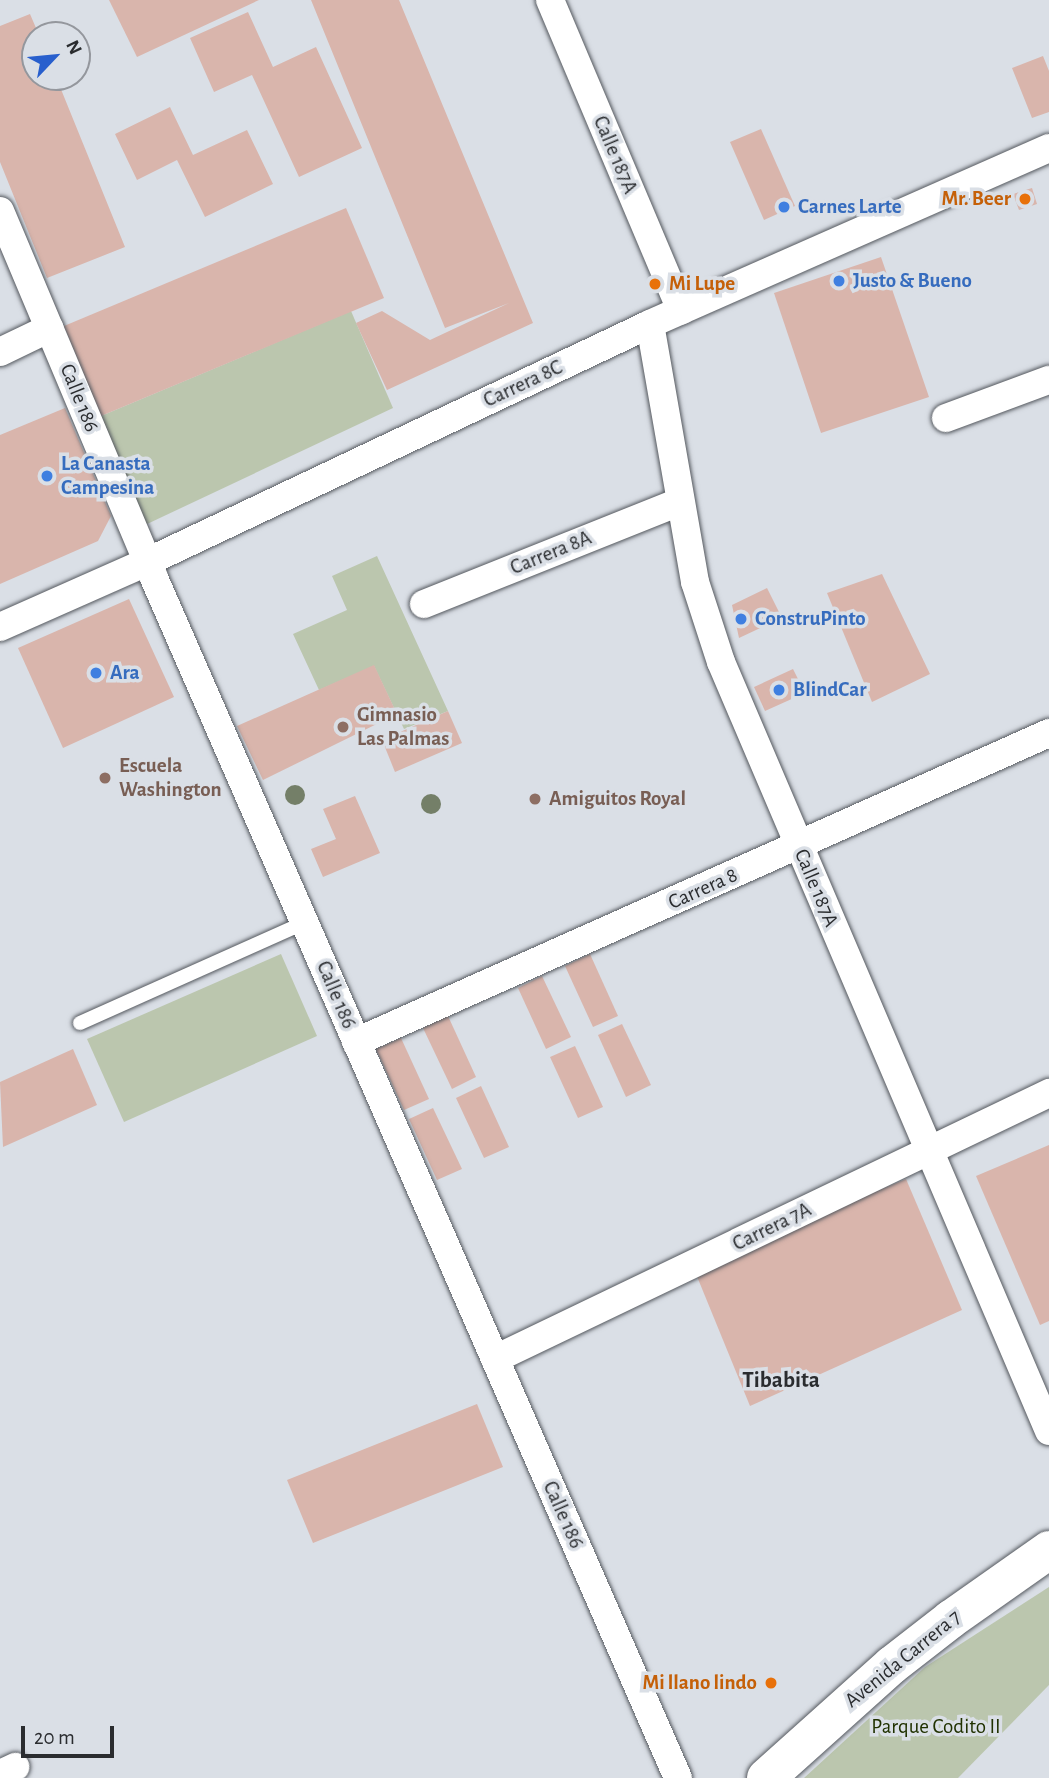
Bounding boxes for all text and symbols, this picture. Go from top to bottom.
north arrow [21,21,91,91]
text: N [62,37,85,58]
street label: Calle 187A [587,112,643,198]
place label: Mr. Beer [941,186,1011,212]
marker: Mr. Beer [1017,191,1033,207]
place label: Carnes Larte [798,194,902,220]
marker: Carnes Larte [776,199,792,215]
place label: Justo & Bueno [853,268,972,294]
place label: Mi Lupe [669,271,735,297]
marker: Justo & Bueno [831,273,847,289]
marker: Mi Lupe [647,276,663,292]
street label: Carrera 8C [479,355,567,413]
street label: Calle 186 [54,360,104,436]
place label: La Canasta Campesina [61,451,154,501]
marker: La Canasta Campesina [39,468,55,484]
street label: Carrera 8A [507,525,595,581]
place label: ConstruPinto [755,606,866,632]
marker: ConstruPinto [733,611,749,627]
place label: Ara [110,660,140,686]
marker: Ara [88,665,104,681]
place label: BlindCar [793,677,866,703]
marker: BlindCar [771,682,787,698]
place label: Gimnasio Las Palmas [357,702,449,752]
marker: Gimnasio Las Palmas [335,719,351,735]
place label: Escuela Washington [119,753,222,803]
marker: Escuela Washington [97,770,113,786]
place label: Amiguitos Royal [549,786,686,812]
marker: Amiguitos Royal [527,791,543,807]
street label: Calle 187A [788,845,844,931]
street label: Carrera 8 [664,863,742,915]
street label: Calle 186 [310,957,362,1033]
street label: Carrera 7A [729,1197,815,1257]
district label: Tibabita [742,1367,820,1395]
street label: Calle 186 [537,1477,589,1553]
street label: Avenida Carrera 7 [840,1604,966,1714]
place label: Mi llano lindo [642,1670,757,1696]
marker: Mi llano lindo [763,1675,779,1691]
scale bar [24,1712,117,1756]
park label: Parque Codito II [871,1714,1001,1740]
text: 20 m [34,1727,75,1748]

